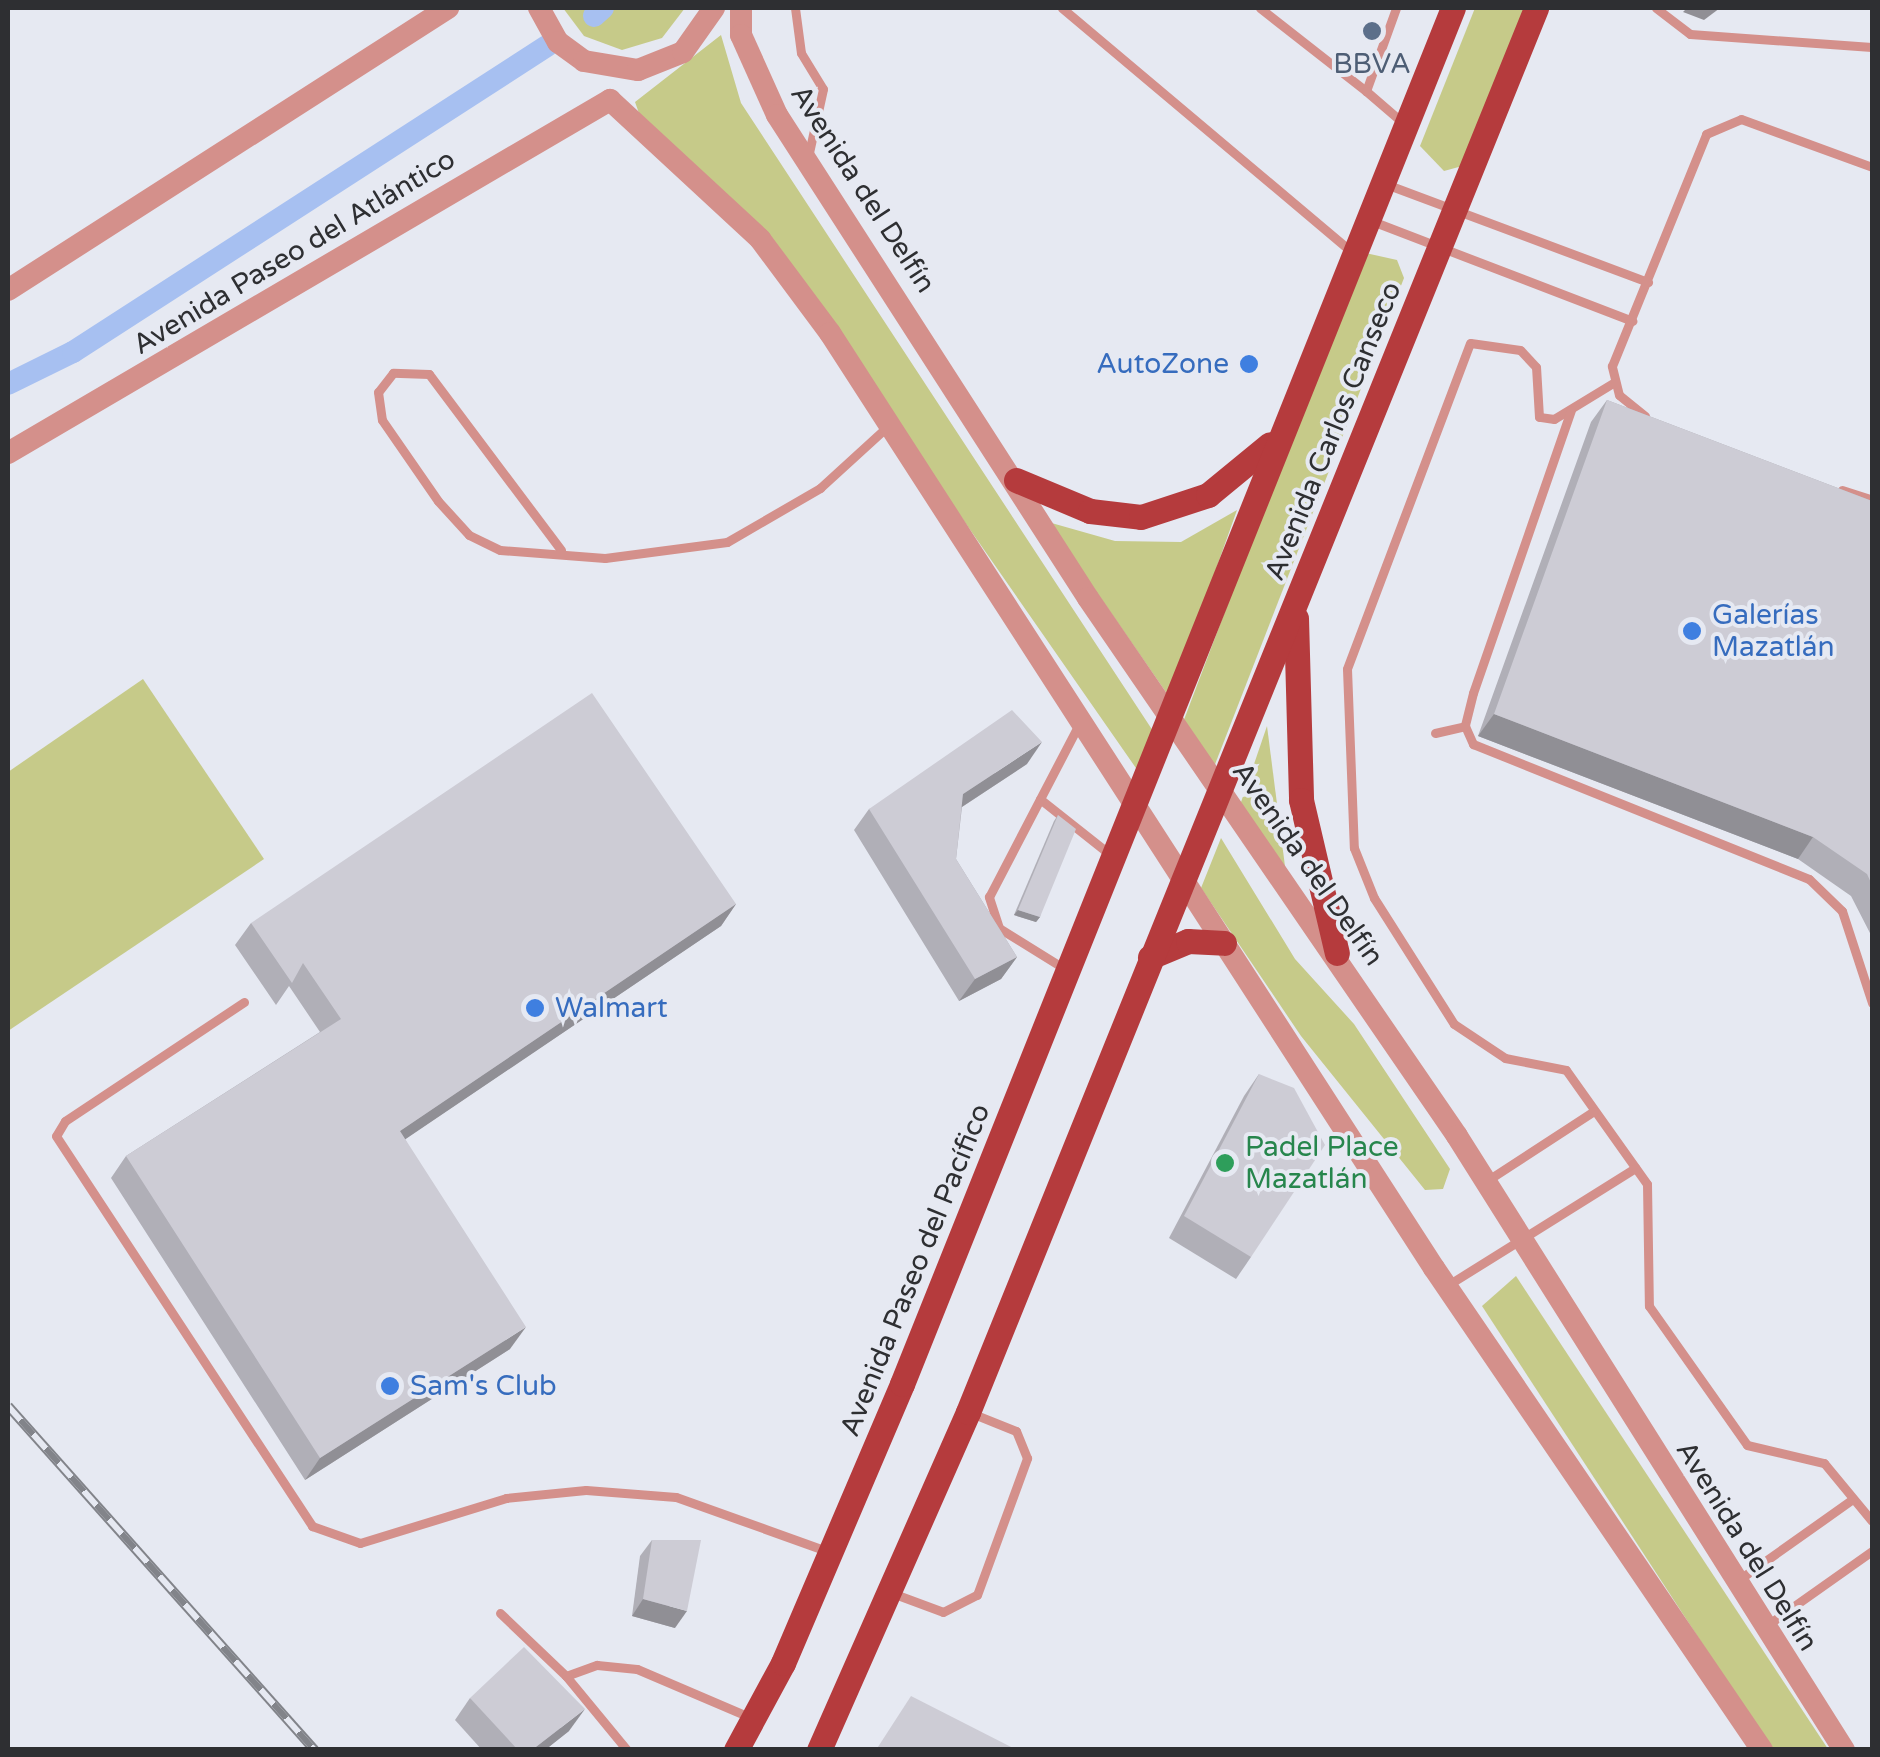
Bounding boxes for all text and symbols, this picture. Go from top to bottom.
marker: BBVA [1361,20,1383,42]
place label: BBVA [1333,47,1411,81]
street label: Avenida del Delfín [783,79,943,299]
street label: Avenida Paseo del Atlántico [127,142,461,362]
street label: Avenida Carlos Canseco [1258,277,1408,585]
place label: AutoZone [1096,347,1229,381]
marker: AutoZone [1238,353,1260,375]
place label: Galerías Mazatlán [1712,598,1835,664]
marker: Galerías Mazatlán [1681,620,1703,642]
street label: Avenida del Delfín [1225,756,1391,972]
place label: Walmart [555,991,668,1025]
marker: Walmart [524,997,546,1019]
street label: Avenida Paseo del Pacífico [833,1099,997,1441]
place label: Padel Place Mazatlán [1245,1130,1399,1196]
marker: Padel Place Mazatlán [1214,1152,1236,1174]
place label: Sam's Club [410,1369,557,1403]
marker: Sam's Club [379,1375,401,1397]
street label: Avenida del Delfín [1669,1435,1825,1657]

